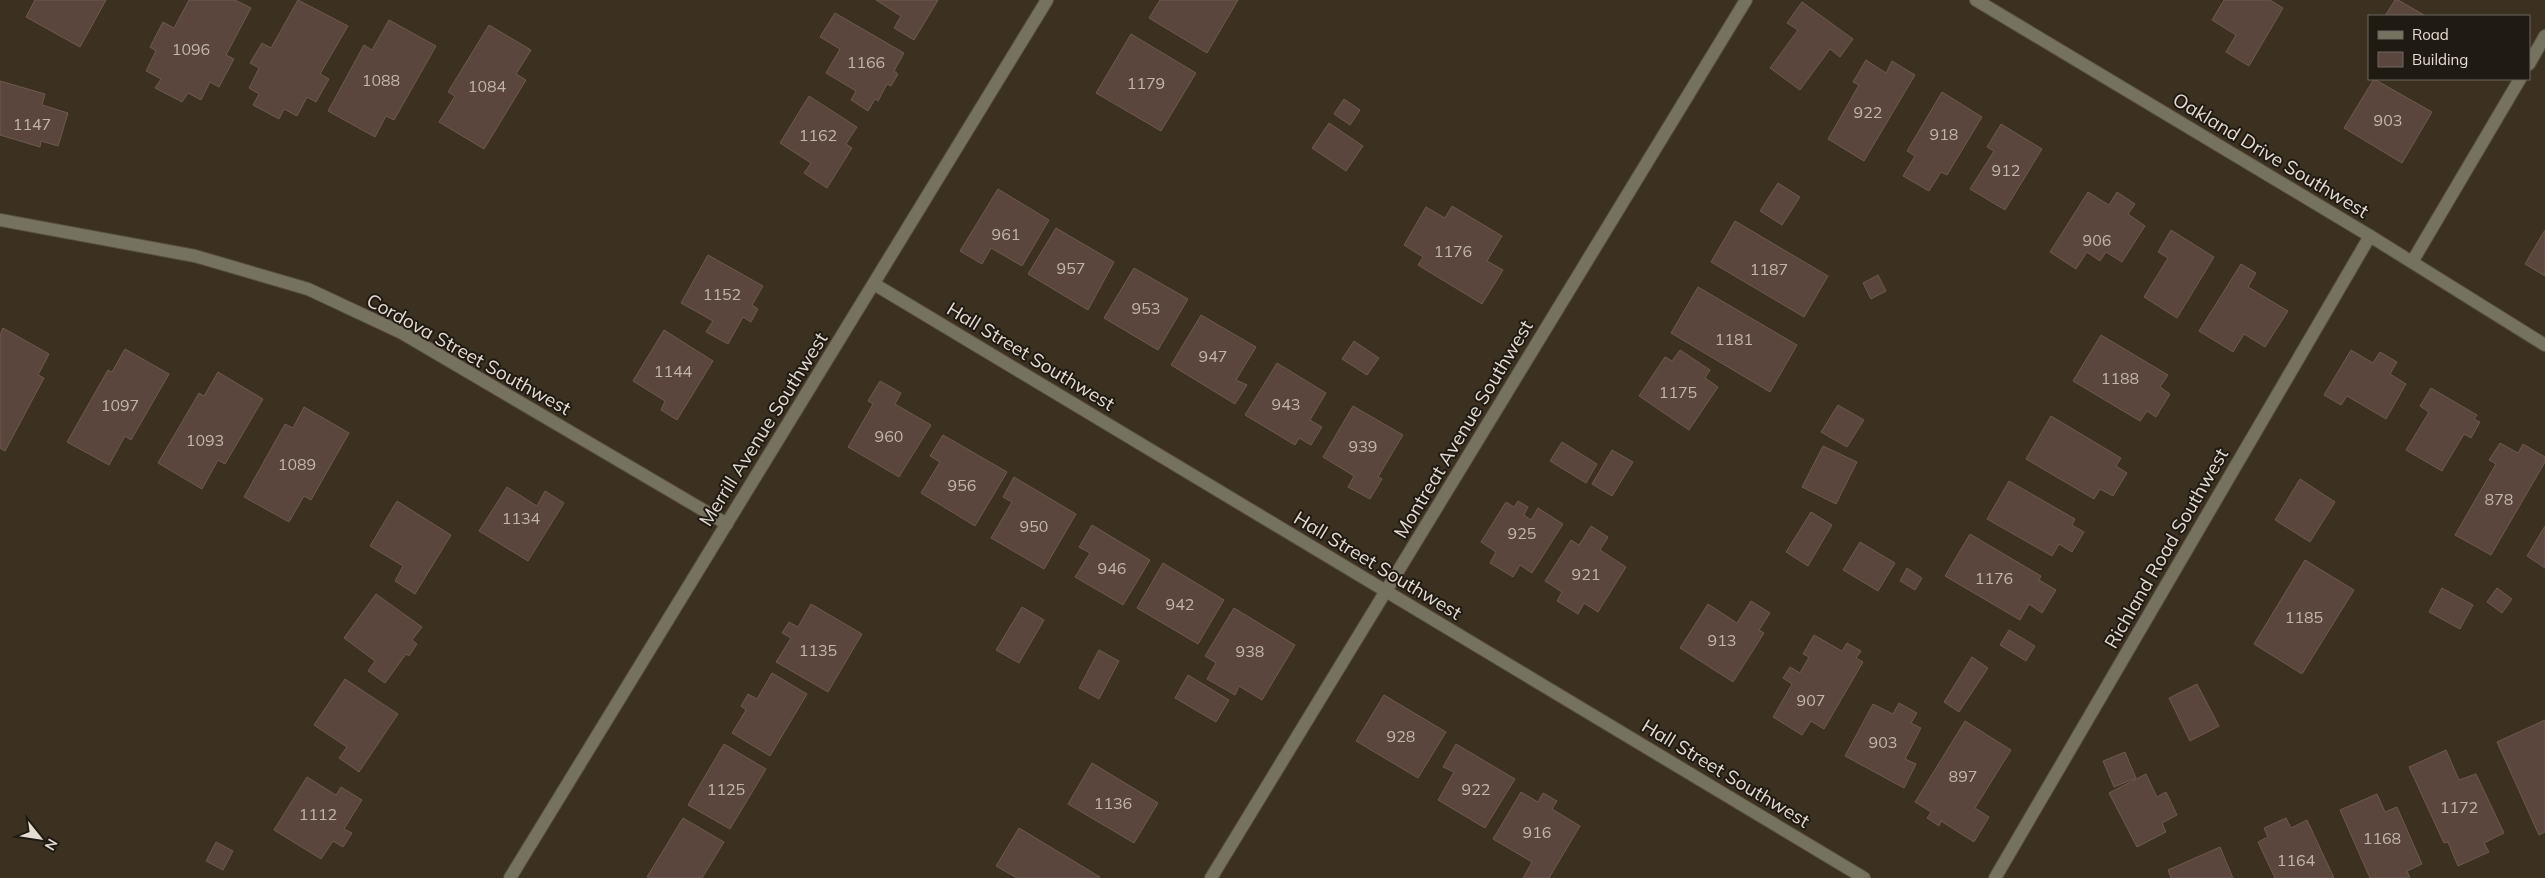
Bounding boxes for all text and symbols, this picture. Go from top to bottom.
legend [2368,15,2530,80]
text: Road [2412,25,2449,44]
house number: 1096 [172,39,210,59]
text: Building [2412,50,2468,69]
house number: 1166 [847,52,885,72]
house number: 1088 [362,70,400,90]
house number: 1179 [1127,73,1165,93]
house number: 1084 [468,76,507,96]
street label: Oakland Drive Southwest [2169,87,2374,223]
house number: 922 [1854,102,1882,122]
house number: 903 [2374,110,2402,130]
house number: 1147 [13,114,51,134]
house number: 918 [1930,124,1958,144]
house number: 1162 [799,125,837,145]
house number: 912 [1992,160,2020,180]
house number: 961 [992,224,1020,244]
house number: 906 [2083,230,2111,250]
house number: 1176 [1434,241,1472,261]
house number: 957 [1057,258,1085,278]
house number: 1187 [1750,259,1788,279]
house number: 1152 [703,284,741,304]
street label: Cordova Street Southwest [363,288,576,420]
street label: Hall Street Southwest [943,296,1120,416]
house number: 953 [1132,298,1160,318]
street label: Montreat Avenue Southwest [1388,315,1538,542]
street label: Merrill Avenue Southwest [693,327,833,530]
house number: 1181 [1715,329,1753,349]
house number: 947 [1199,346,1227,366]
house number: 1144 [654,361,693,381]
house number: 1188 [2101,368,2139,388]
house number: 1175 [1659,382,1697,402]
house number: 943 [1272,394,1300,414]
house number: 1097 [101,395,139,415]
house number: 960 [875,426,903,446]
house number: 1093 [186,430,224,450]
house number: 939 [1349,436,1377,456]
street label: Richland Road Southwest [2099,443,2233,652]
house number: 1089 [278,454,316,474]
house number: 956 [948,475,976,495]
house number: 878 [2485,489,2513,509]
street label: Hall Street Southwest [1290,505,1467,625]
house number: 1134 [502,508,541,528]
house number: 950 [1020,516,1048,536]
house number: 925 [1508,523,1536,543]
house number: 946 [1098,558,1126,578]
house number: 921 [1572,564,1600,584]
house number: 1176 [1975,568,2013,588]
house number: 942 [1166,594,1194,614]
house number: 1185 [2285,607,2323,627]
house number: 913 [1708,630,1736,650]
house number: 1135 [799,640,837,660]
house number: 938 [1236,641,1264,661]
house number: 907 [1797,690,1825,710]
street label: Hall Street Southwest [1638,713,1815,833]
house number: 928 [1387,726,1415,746]
house number: 903 [1869,732,1897,752]
house number: 897 [1949,766,1977,786]
house number: 1125 [707,779,745,799]
house number: 922 [1462,779,1490,799]
house number: 1136 [1094,793,1132,813]
house number: 1172 [2440,797,2478,817]
house number: 1112 [299,804,337,824]
north arrow [15,813,65,863]
house number: 916 [1523,822,1551,842]
house number: 1168 [2363,828,2401,848]
text: N [41,835,62,854]
house number: 1164 [2277,850,2316,870]

